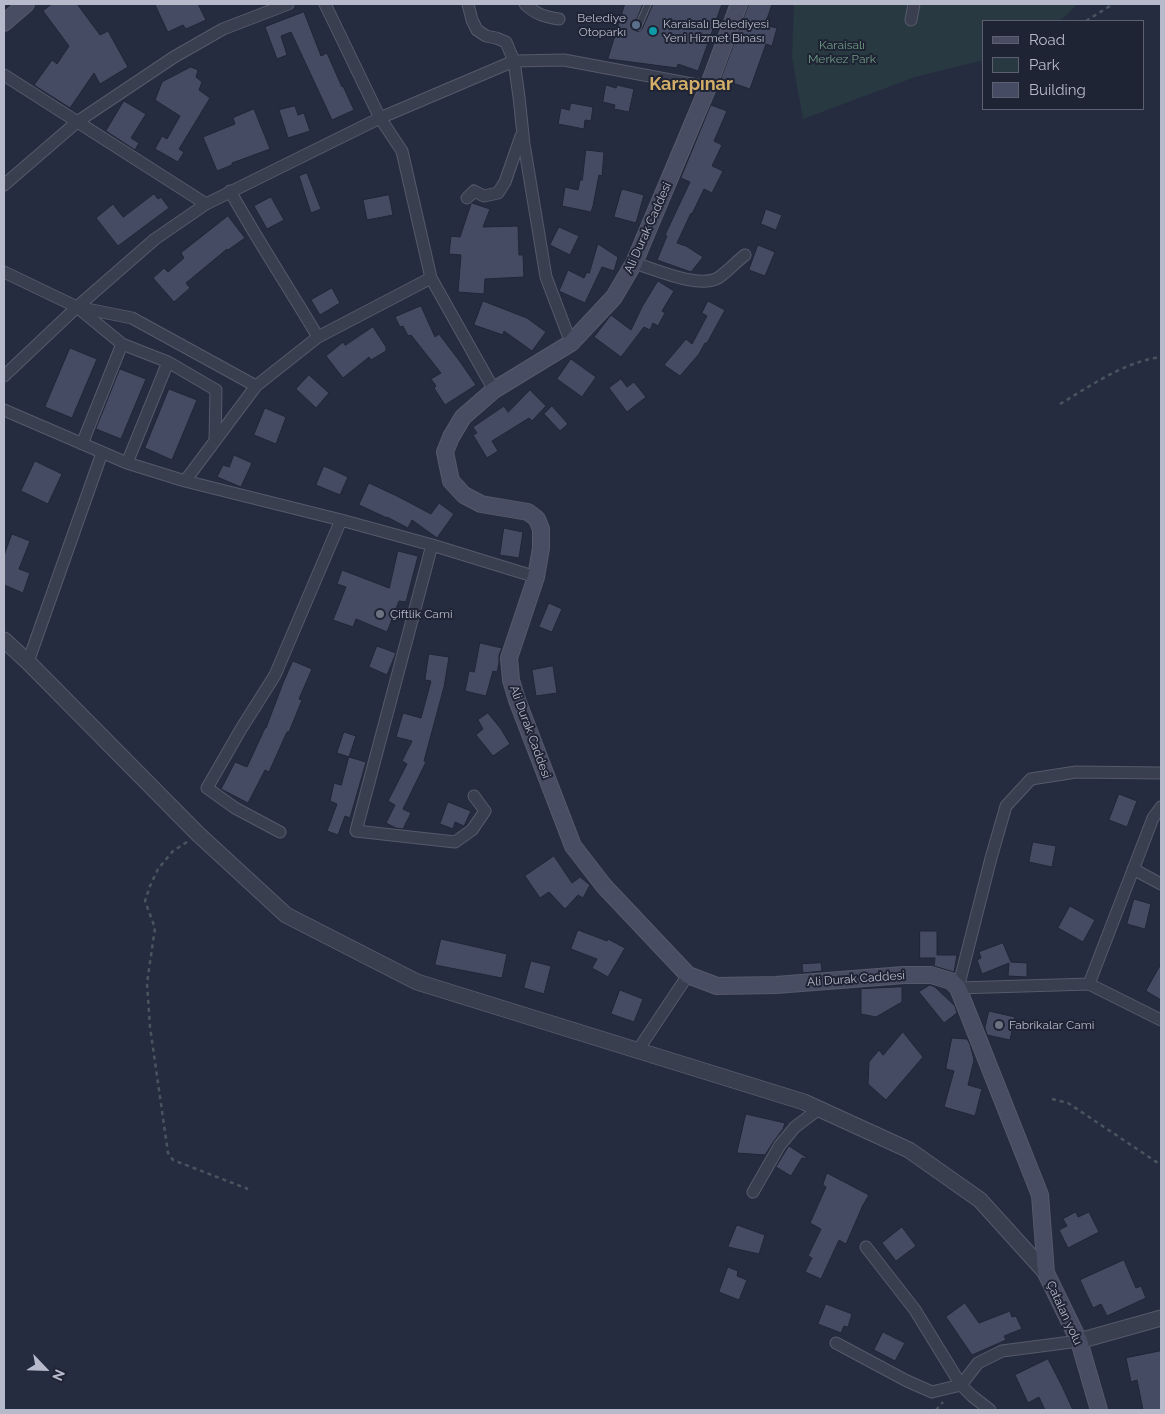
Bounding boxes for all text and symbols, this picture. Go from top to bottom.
place label: Belediye Otoparkı [577,11,626,39]
place label: Karaisalı Belediyesi Yeni Hizmet Binası [663,17,769,45]
marker: Belediye Otoparkı [630,19,642,31]
legend [982,20,1145,110]
marker: Karaisalı Belediyesi Yeni Hizmet Binası [647,25,659,37]
text: Road [1029,31,1065,49]
park label: Karaisalı Merkez Park [808,38,876,66]
text: Park [1029,56,1060,74]
district label: Karapınar [649,74,733,96]
text: Building [1029,81,1086,99]
street label: Ali Durak Caddesi [621,180,675,276]
place label: Çiftlik Cami [390,607,453,621]
marker: Çiftlik Cami [374,608,386,620]
street label: Ali Durak Caddesi [506,683,554,781]
street label: Ali Durak Caddesi [807,968,905,990]
place label: Fabrikalar Cami [1009,1018,1094,1032]
marker: Fabrikalar Cami [993,1019,1005,1031]
street label: Çatalan yolu [1043,1279,1085,1347]
north arrow [20,1344,70,1394]
text: N [49,1367,68,1383]

